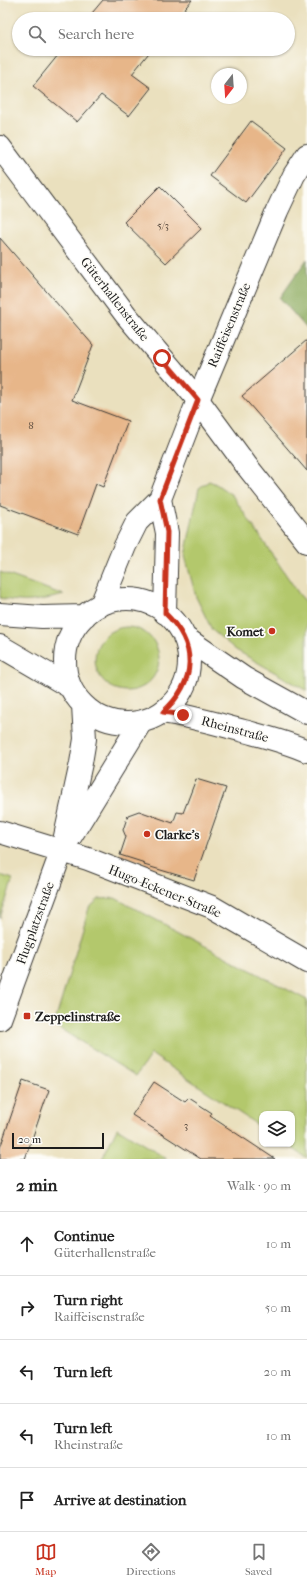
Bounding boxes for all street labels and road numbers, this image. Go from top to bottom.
street label: Güterhallenstraße [78,254,153,344]
street label: Raiffeisenstraße [204,280,254,370]
street label: Rheinstraße [200,713,271,745]
street label: Hugo-Eckener-Straße [106,862,224,921]
street label: Flugplatzstraße [13,879,57,966]

